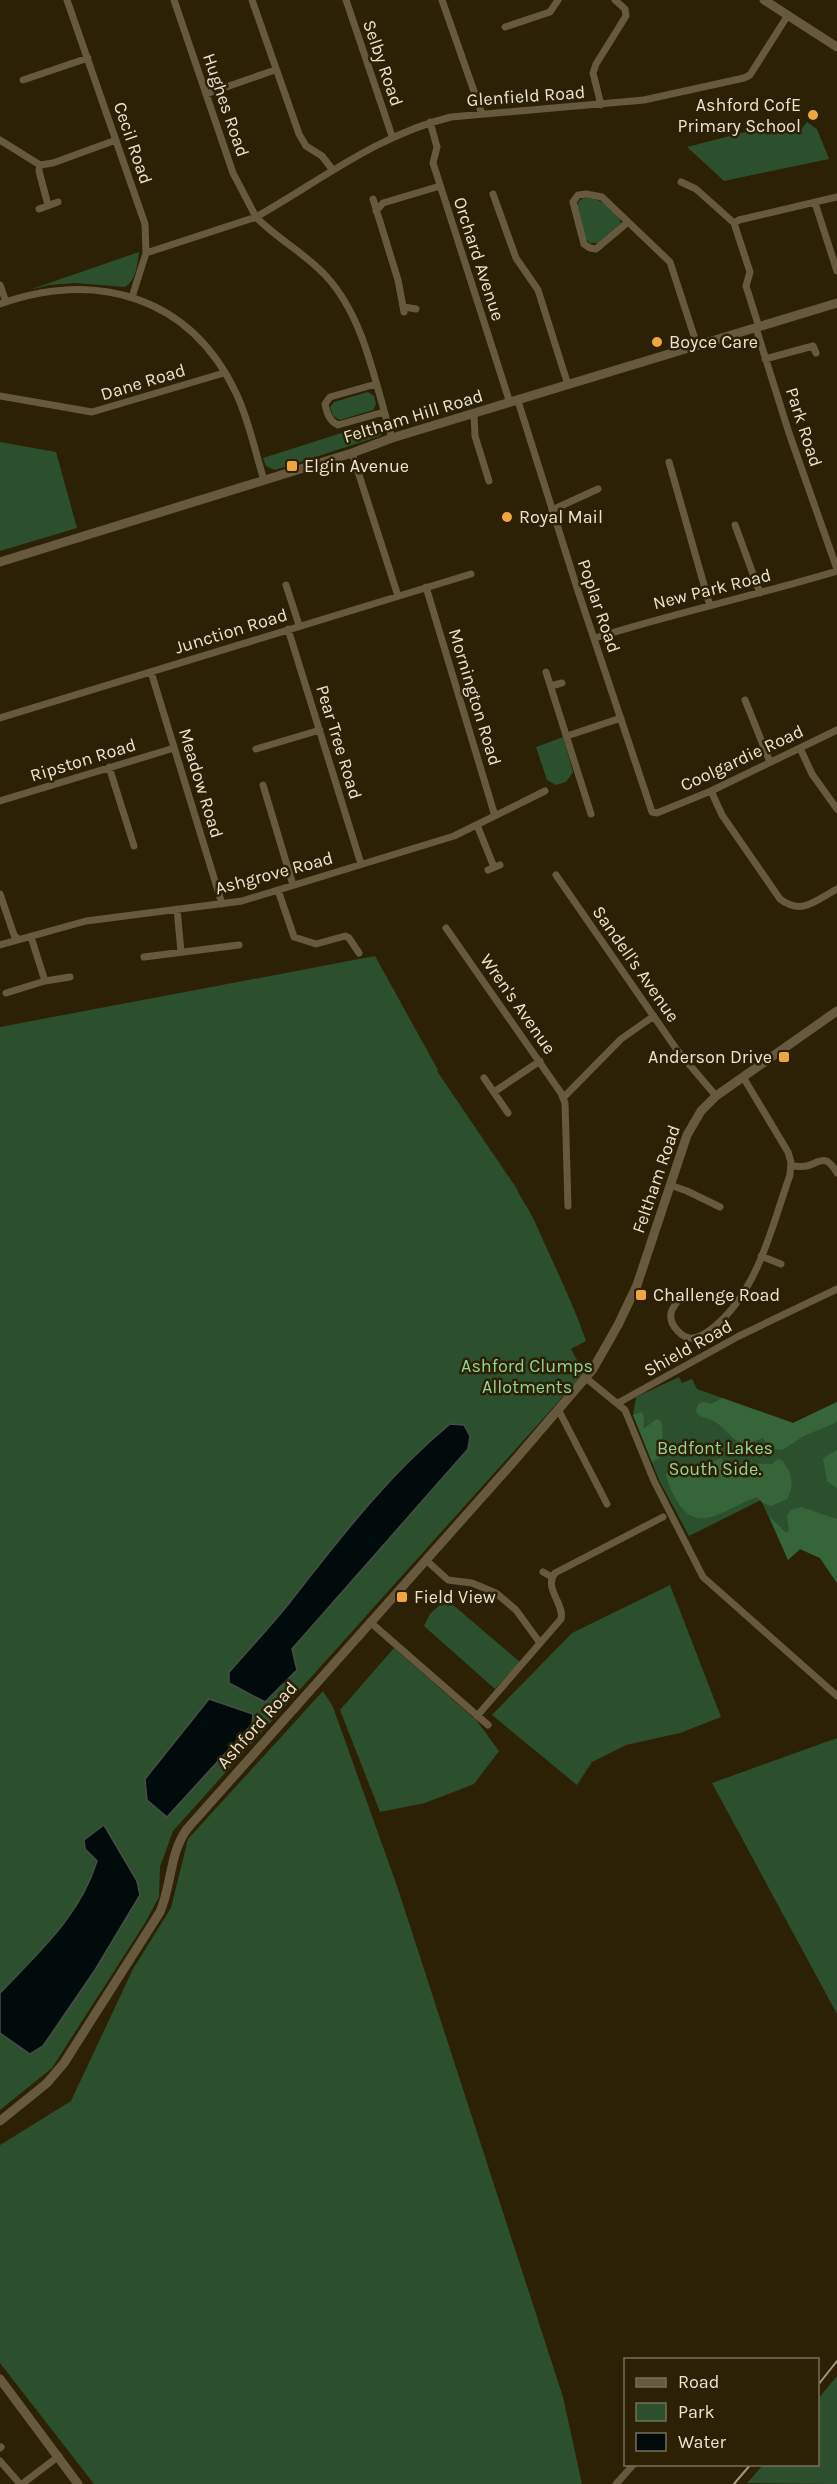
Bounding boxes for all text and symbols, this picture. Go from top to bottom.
street label: Selby Road [358,17,408,109]
street label: Hughes Road [198,50,254,160]
street label: Glenfield Road [466,81,586,111]
place label: Ashford CofE Primary School [678,94,801,137]
street label: Cecil Road [109,99,157,187]
marker: Ashford CofE Primary School [806,108,820,122]
street label: Orchard Avenue [449,194,509,324]
place label: Boyce Care [669,331,758,353]
marker: Boyce Care [650,335,664,349]
street label: Dane Road [98,359,188,405]
street label: Feltham Hill Road [340,384,486,448]
street label: Park Road [781,384,827,470]
place label: Elgin Avenue [304,455,409,477]
marker: Elgin Avenue [285,459,299,473]
place label: Royal Mail [519,506,603,528]
marker: Royal Mail [500,510,514,524]
street label: Poplar Road [573,556,625,656]
street label: New Park Road [651,564,773,614]
street label: Junction Road [172,603,290,659]
street label: Mornington Road [444,626,506,768]
street label: Pear Tree Road [311,682,367,802]
street label: Coolgardie Road [677,720,807,796]
street label: Meadow Road [174,725,228,841]
street label: Ripston Road [27,733,139,787]
street label: Ashgrove Road [213,847,335,899]
street label: Sandell's Avenue [588,902,684,1026]
street label: Wren's Avenue [475,950,561,1058]
place label: Anderson Drive [648,1046,772,1068]
marker: Anderson Drive [777,1050,791,1064]
street label: Feltham Road [627,1122,685,1236]
place label: Challenge Road [653,1284,780,1306]
marker: Challenge Road [634,1288,648,1302]
street label: Shield Road [640,1315,736,1381]
park label: Ashford Clumps Allotments [461,1355,593,1398]
park label: Bedfont Lakes South Side. [657,1437,773,1480]
place label: Field View [414,1586,496,1608]
marker: Field View [395,1590,409,1604]
street label: Ashford Road [212,1677,302,1773]
legend [624,2358,819,2466]
text: Road [678,2371,719,2393]
text: Park [678,2401,715,2423]
text: Water [678,2431,726,2453]

